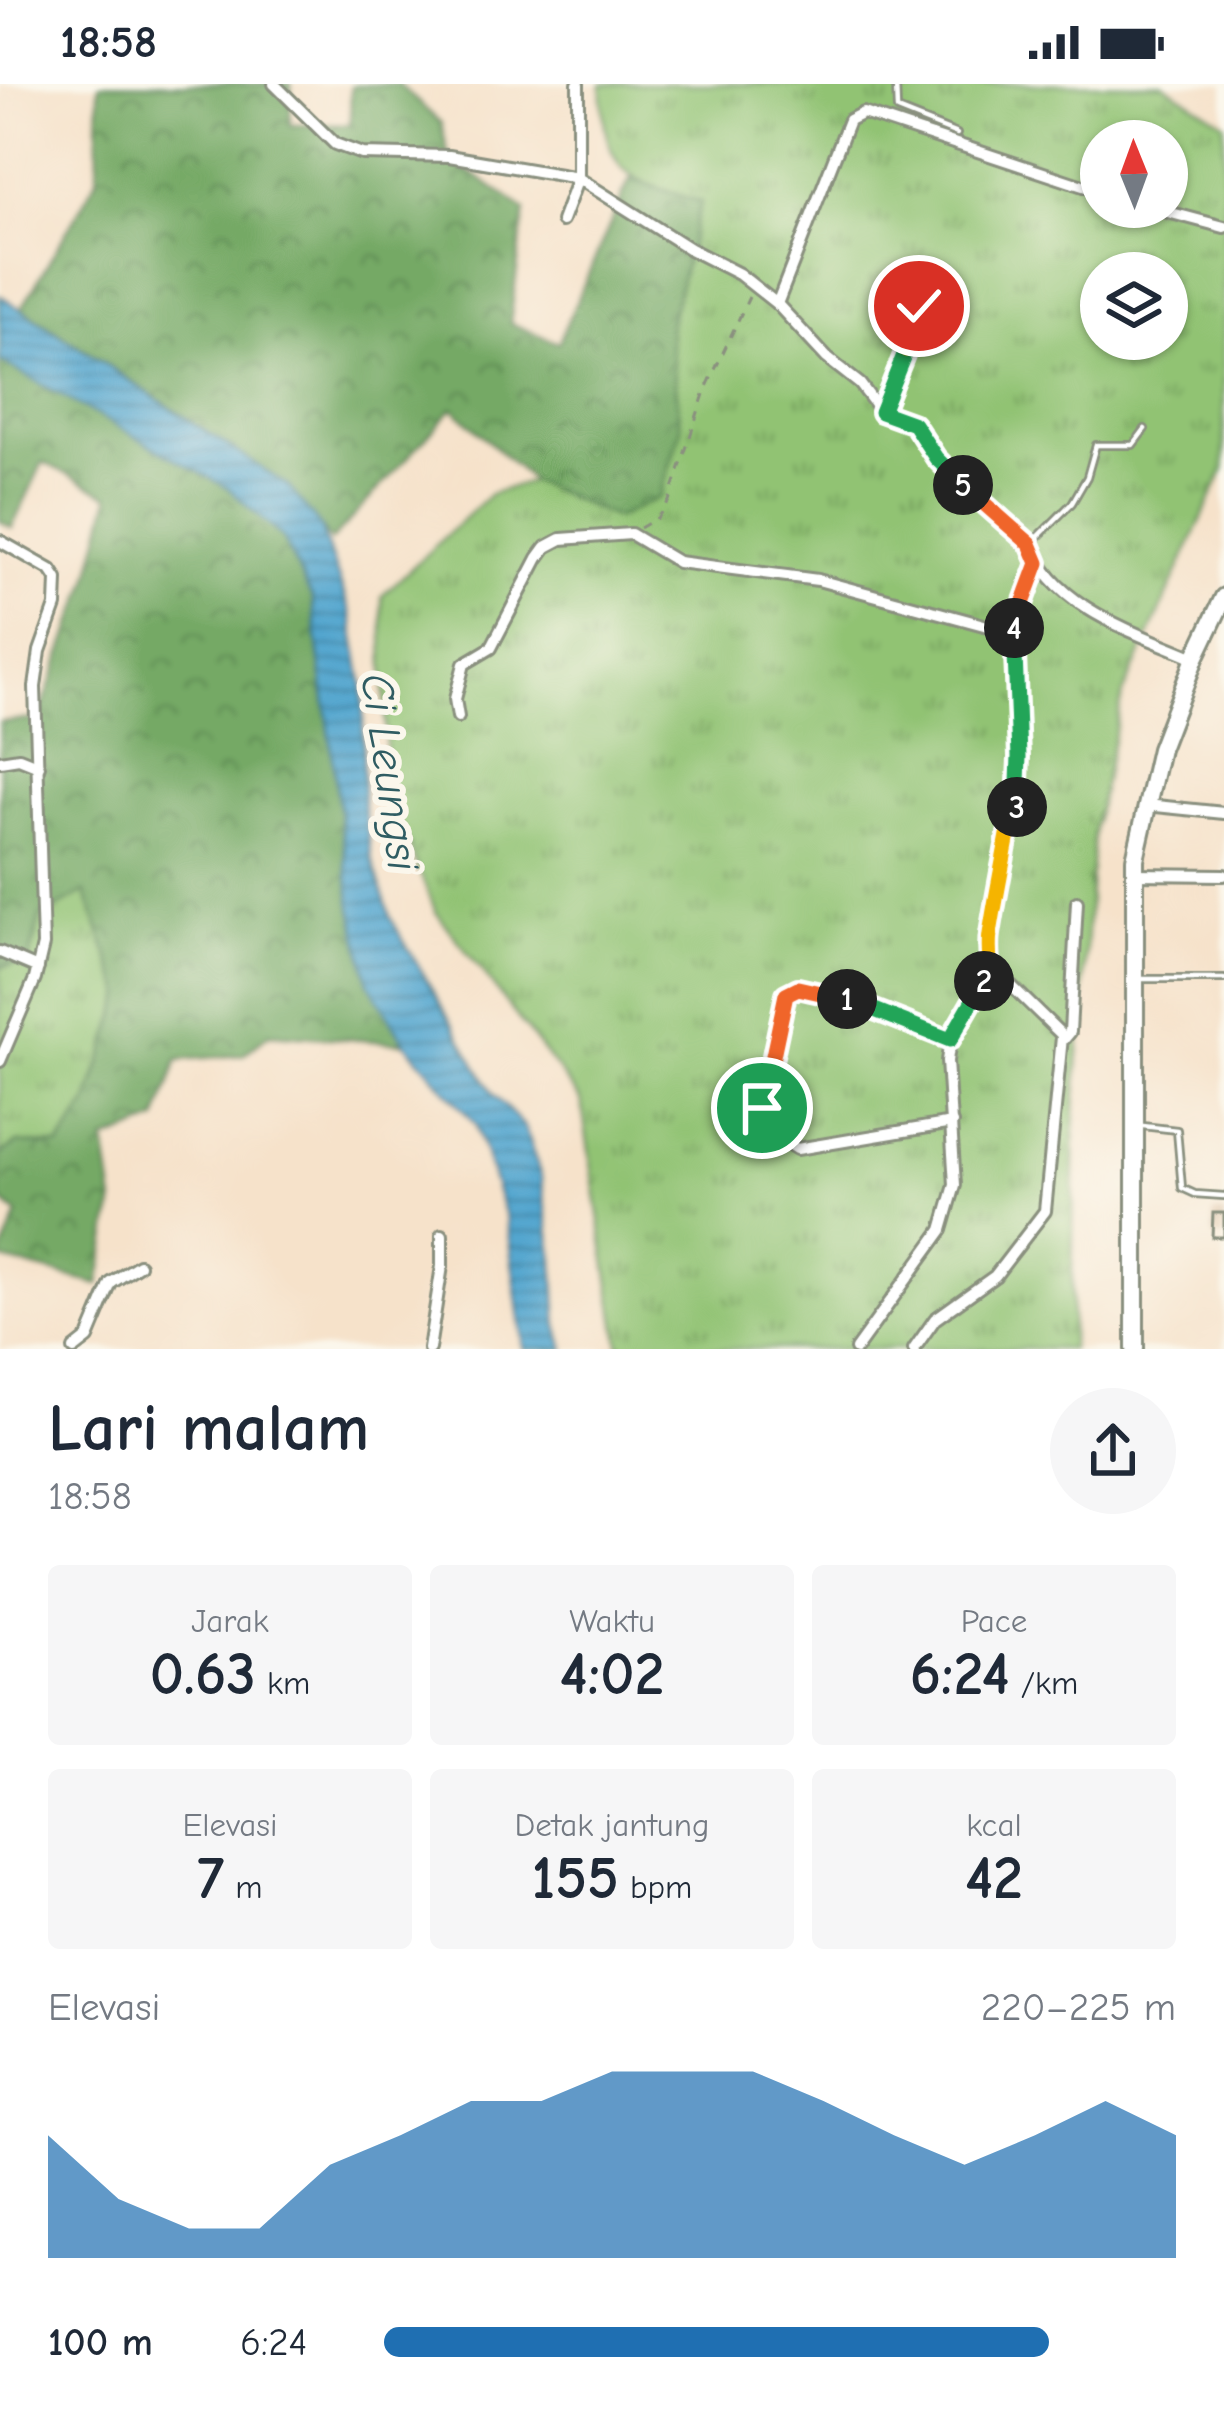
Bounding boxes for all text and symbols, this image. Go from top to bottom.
text: 18:58 [60,16,157,68]
north arrow [1080,120,1188,228]
map controls [1080,120,1188,360]
button: layers [1080,252,1188,360]
pin [868,255,970,357]
icon: check [886,273,952,339]
pin: 5 [933,455,993,515]
text: 5 [954,466,972,504]
pin: 4 [984,598,1044,658]
text: 4 [1006,609,1022,647]
water label: Ci Leungsi [350,670,430,875]
pin: 3 [987,777,1047,837]
text: 3 [1009,788,1025,826]
pin: 2 [954,951,1014,1011]
text: 2 [976,962,992,1000]
pin: 1 [817,969,877,1029]
text: 1 [841,980,853,1018]
pin [711,1057,813,1159]
icon: arrive [729,1075,795,1141]
button: share [1050,1388,1176,1514]
text: Lari malam [48,1391,369,1467]
text: 18:58 [48,1474,132,1519]
text: Jarak [191,1602,269,1640]
text: Waktu [569,1602,655,1640]
text: Pace [961,1602,1027,1640]
text: 0.63 [150,1640,256,1709]
text: 4:02 [560,1640,664,1709]
text: 6:24 [910,1640,1010,1709]
text: km [256,1664,310,1702]
text: /km [1010,1664,1078,1702]
text: Elevasi [182,1806,278,1844]
text: Detak jantung [515,1806,709,1844]
text: kcal [966,1806,1022,1844]
text: 7 [197,1844,224,1913]
text: 155 [532,1844,619,1913]
text: 42 [965,1844,1023,1913]
text: m [224,1868,263,1906]
text: bpm [619,1868,692,1906]
text: Elevasi [48,1985,160,2030]
text: 220–225 m [981,1985,1176,2030]
text: 100 m [48,2320,153,2365]
text: 6:24 [240,2320,307,2365]

